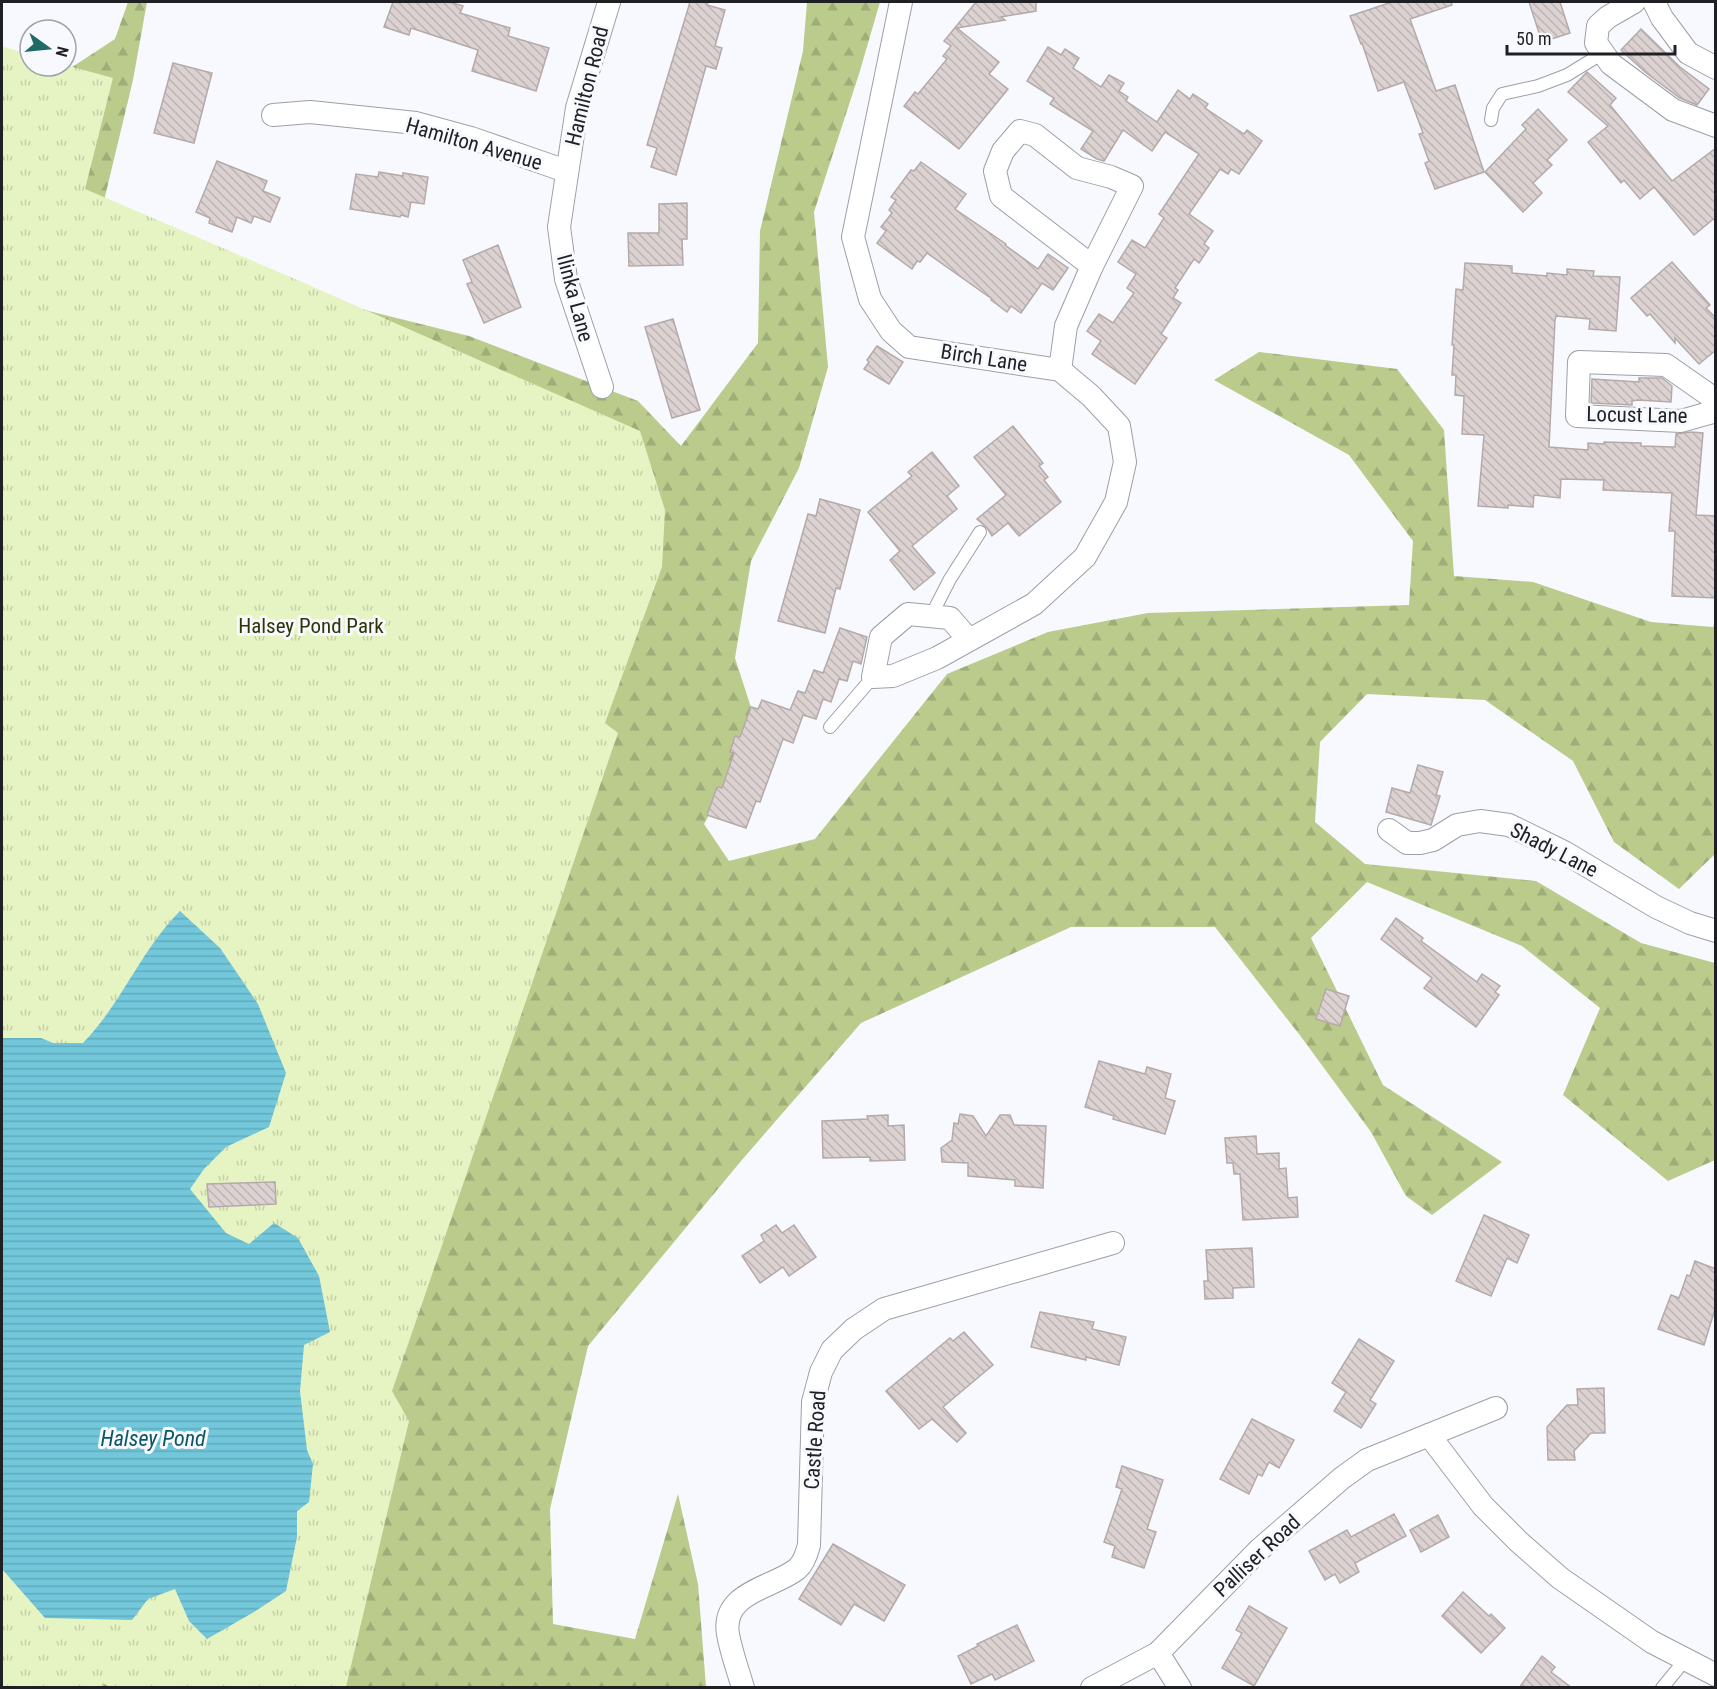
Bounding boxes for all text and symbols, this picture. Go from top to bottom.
north arrow [18,18,78,78]
scale bar [1507,18,1675,56]
street label: Hamilton Road [561,24,613,148]
text: 50 m [1516,28,1551,49]
text: N [52,45,72,59]
street label: Hamilton Avenue [403,113,545,175]
street label: Ilinka Lane [552,252,598,344]
street label: Birch Lane [939,339,1029,377]
street label: Locust Lane [1586,402,1688,428]
park label: Halsey Pond Park [238,614,384,638]
street label: Shady Lane [1506,818,1602,882]
street label: Castle Road [800,1390,830,1490]
water label: Halsey Pond [100,1426,206,1451]
street label: Palliser Road [1209,1510,1305,1602]

